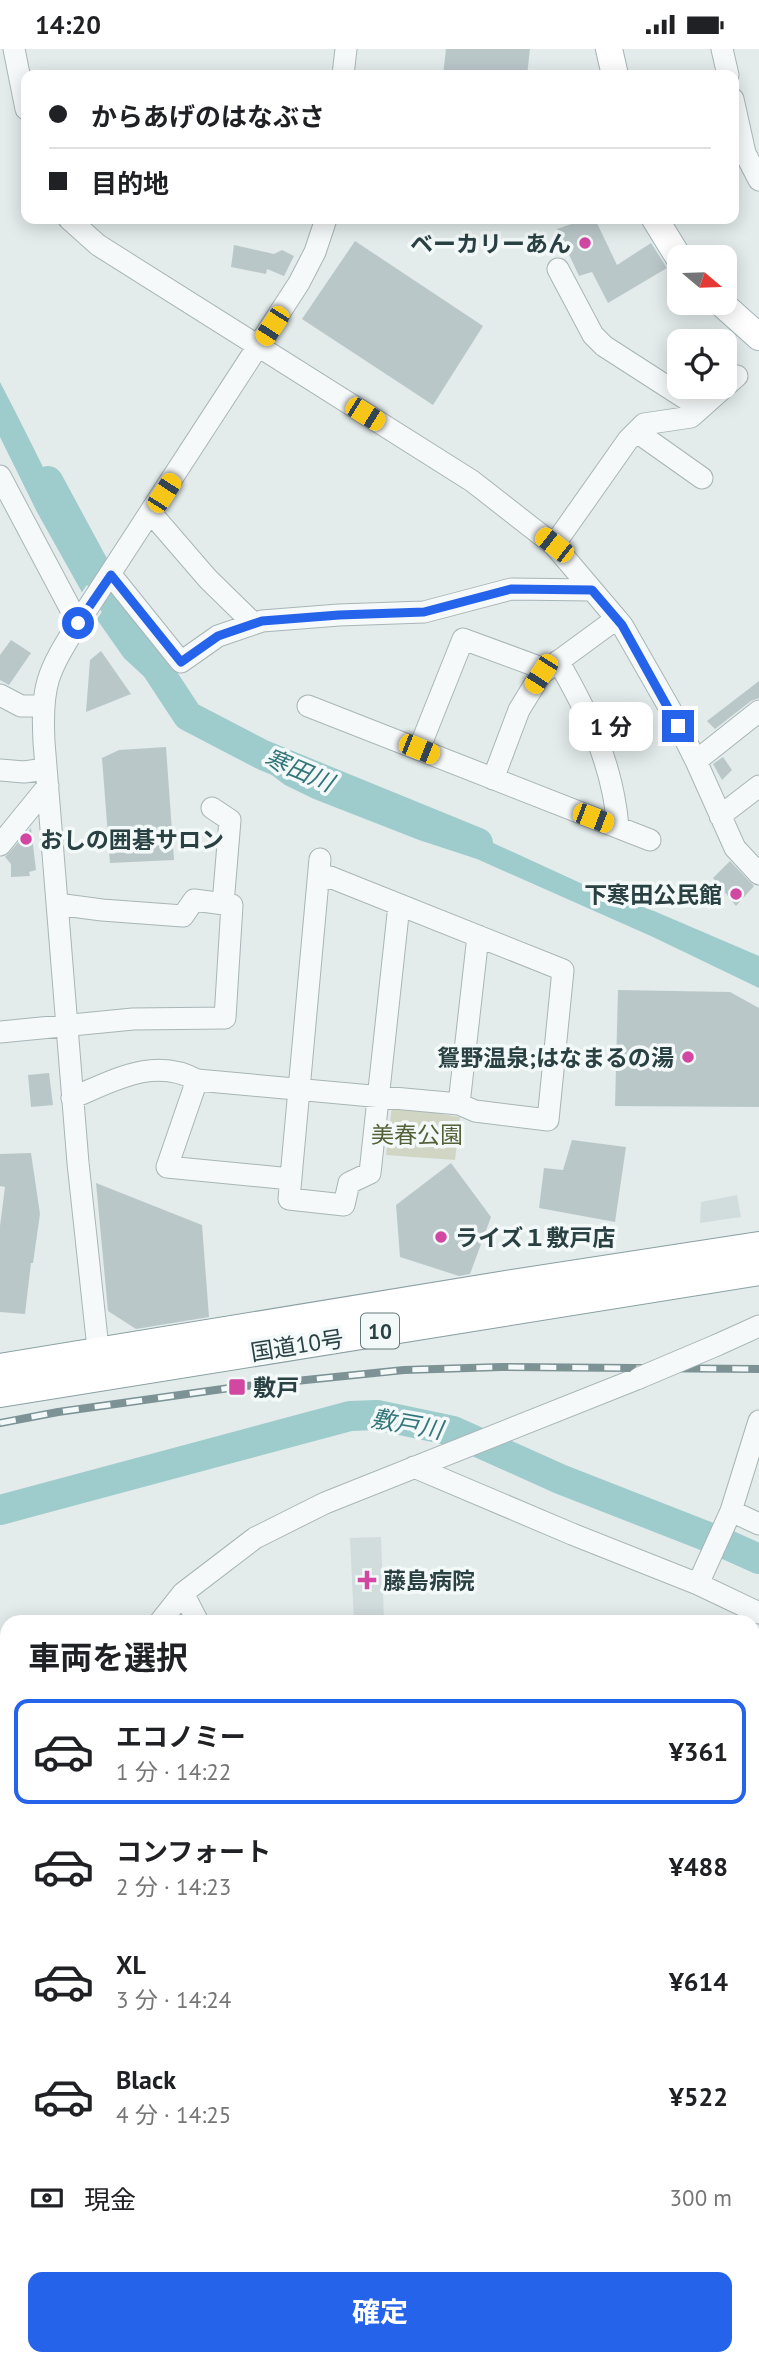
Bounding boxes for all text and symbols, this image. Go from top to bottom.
text: 14:20 [35,8,101,41]
text: からあげのはなぶさ [91,100,325,133]
text: 目的地 [91,167,169,200]
place label: ベーカリーあん [410,229,571,258]
marker: ベーカリーあん [577,235,593,251]
north arrow [667,245,737,315]
map controls [667,245,737,399]
car [252,303,293,349]
button: locate [667,329,737,399]
car [342,394,389,434]
car [144,470,185,516]
car [531,524,578,566]
route start [62,607,94,639]
car [521,651,562,697]
callout: 1 分 [570,701,654,751]
route end [662,710,694,742]
text: 1 分 [590,712,632,741]
car [396,731,443,767]
water label: 寒田川 [260,742,341,800]
car [570,801,617,835]
place label: おしの囲碁サロン [40,825,224,854]
marker: おしの囲碁サロン [18,831,34,847]
place label: 下寒田公民館 [584,880,722,909]
marker: 下寒田公民館 [728,886,744,902]
place label: 鴛野温泉;はなまるの湯 [437,1043,674,1072]
marker: 鴛野温泉;はなまるの湯 [680,1049,696,1065]
park label: 美春公園 [371,1120,463,1149]
place label: ライズ１敷戸店 [455,1223,615,1252]
marker: ライズ１敷戸店 [433,1229,449,1245]
road number: 10 [361,1313,399,1349]
street label: 国道10号 [248,1323,346,1367]
place label: 敷戸 [253,1373,299,1402]
marker: 敷戸 [227,1377,247,1397]
water label: 敷戸川 [369,1402,448,1446]
place label: 藤島病院 [383,1566,475,1595]
marker: 藤島病院 [357,1570,377,1590]
text: 車両を選択 [28,1636,188,1678]
icon: car [32,1720,95,1783]
text: エコノミー [116,1720,246,1753]
text: ¥361 [669,1735,728,1768]
text: 1 分 · 14:22 [116,1757,231,1786]
icon: car [32,1835,95,1898]
text: コンフォート [116,1835,271,1868]
text: ¥488 [669,1850,728,1883]
text: 2 分 · 14:23 [116,1872,231,1901]
text: XL [116,1948,146,1981]
icon: car [32,1950,95,2013]
text: ¥614 [669,1965,728,1998]
text: 3 分 · 14:24 [116,1985,231,2014]
text: Black [116,2063,176,2096]
icon: car [32,2065,95,2128]
text: ¥522 [669,2080,728,2113]
text: 4 分 · 14:25 [116,2100,231,2129]
icon: cash [28,2179,66,2217]
text: 現金 [84,2183,136,2216]
text: 300 m [670,2183,732,2212]
button: 確定 [28,2272,732,2352]

